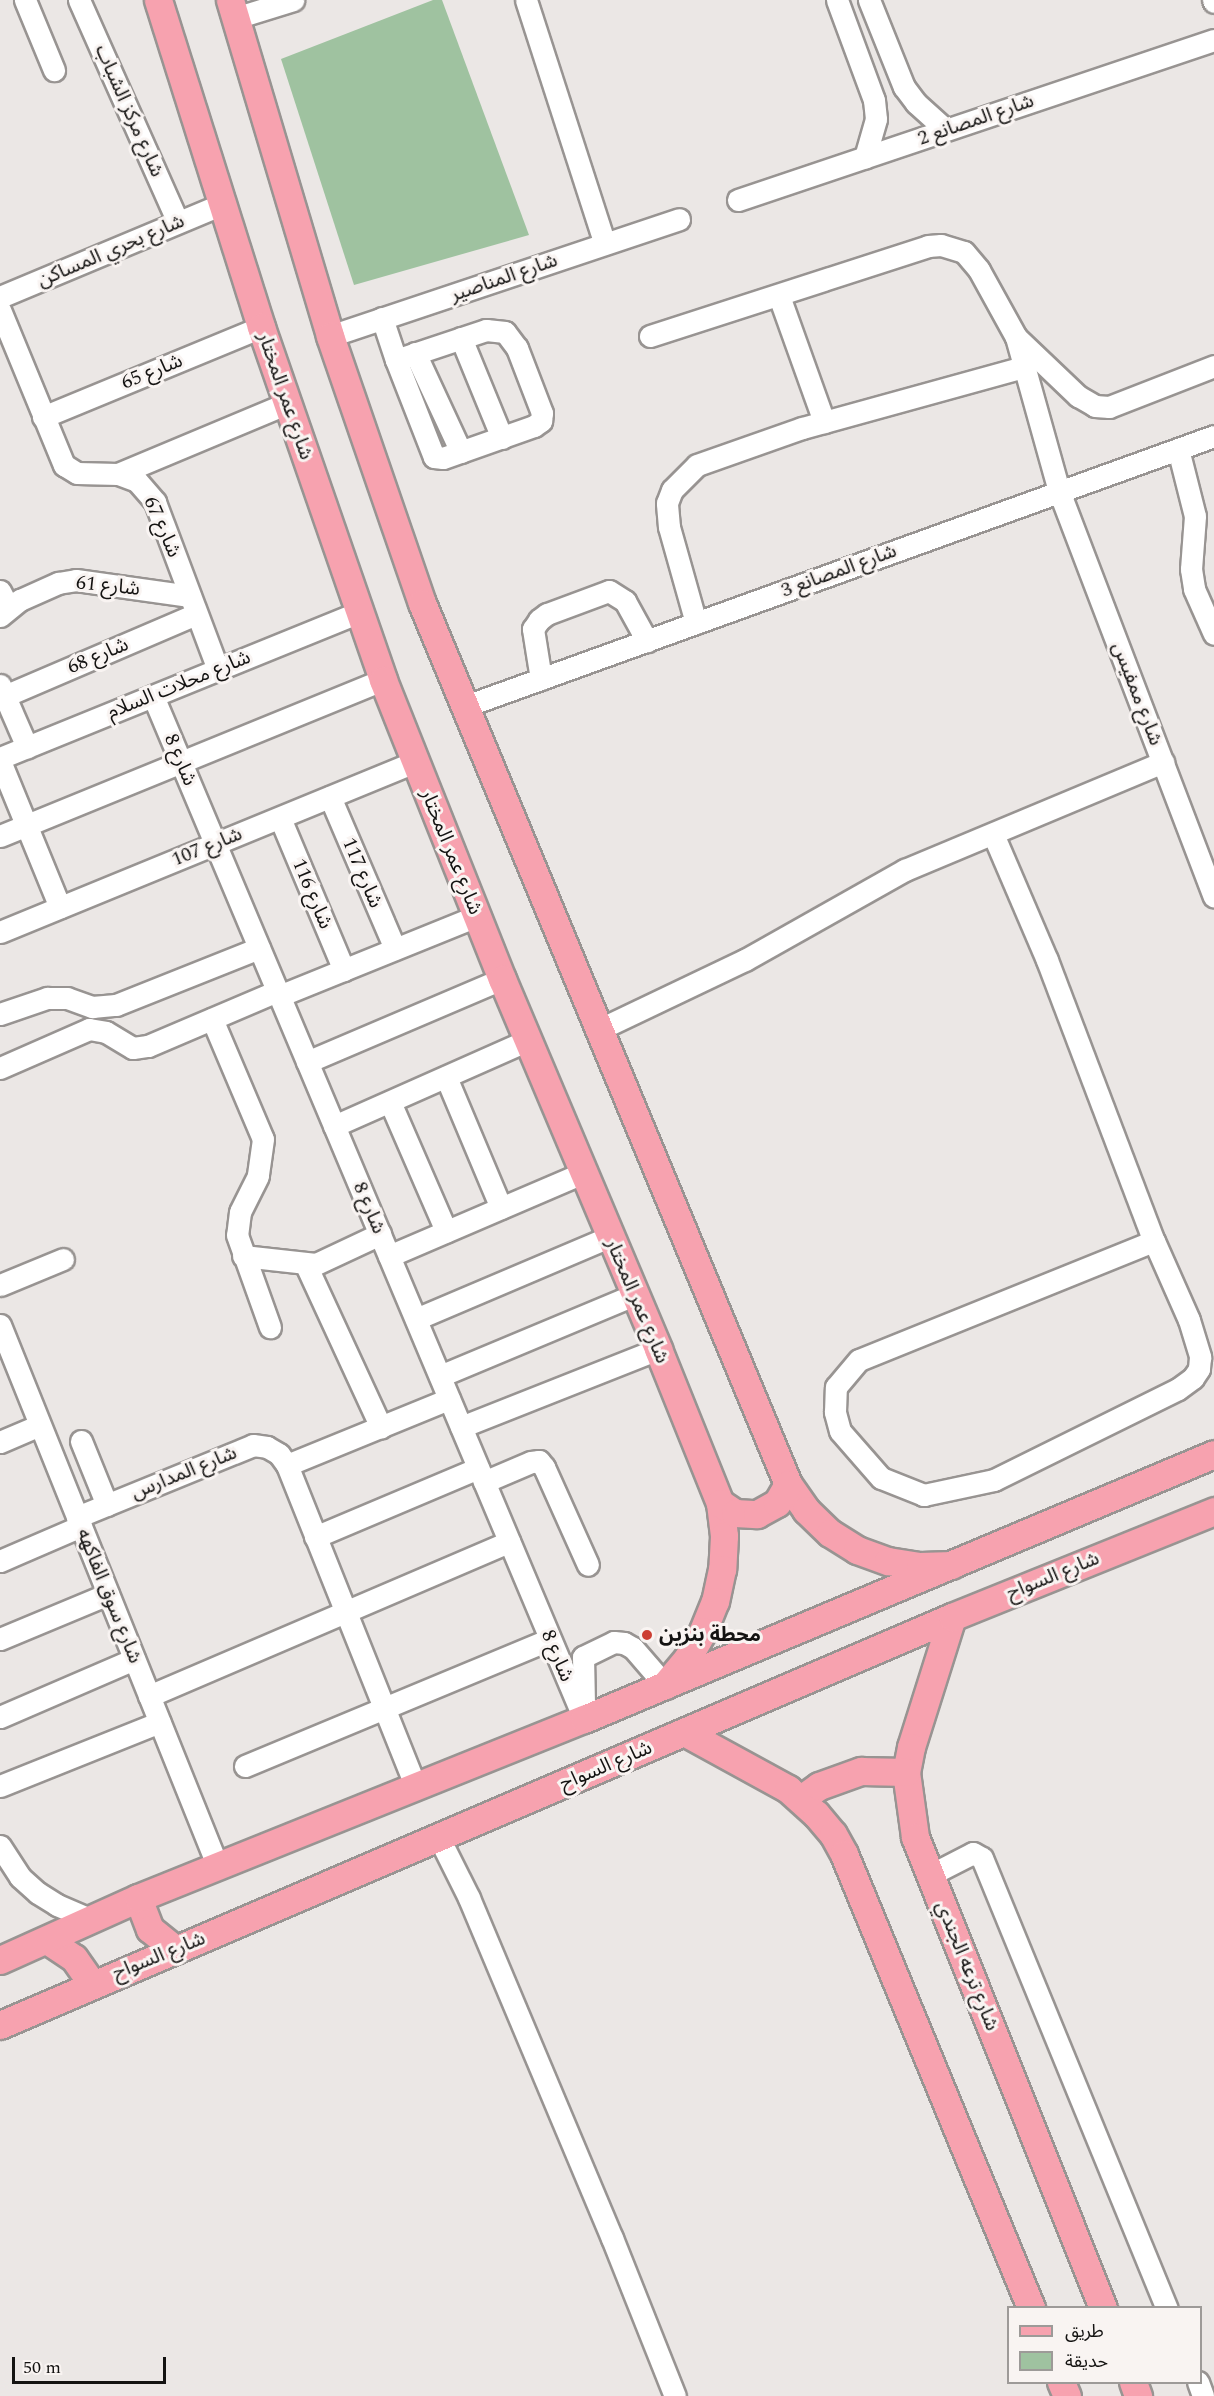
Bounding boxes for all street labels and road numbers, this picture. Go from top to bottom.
street label: شارع مركز الشباب [89,41,169,181]
street label: شارع المصانع 2 [915,89,1037,151]
street label: شارع بحري المساكن [34,209,188,293]
street label: شارع المناصير [447,248,561,308]
street label: شارع عمر المختار [252,329,318,463]
street label: شارع 65 [118,349,186,395]
street label: شارع 67 [138,493,186,561]
street label: شارع المصانع 3 [778,539,900,603]
street label: شارع 61 [75,571,141,601]
street label: شارع 68 [64,632,132,680]
street label: شارع ممفيس [1106,639,1168,749]
street label: شارع محلات السلام [104,645,254,725]
street label: شارع 8 [158,730,202,790]
street label: شارع عمر المختار [415,786,487,918]
street label: شارع 107 [168,822,246,872]
street label: شارع 117 [337,834,387,912]
street label: شارع 116 [287,855,337,933]
street label: شارع 8 [347,1178,391,1238]
street label: شارع عمر المختار [600,1235,674,1367]
street label: شارع المدارس [128,1441,240,1505]
street label: شارع سوق الفاكهه [71,1525,147,1667]
street label: شارع السواح [1003,1547,1103,1605]
street label: شارع 8 [535,1626,579,1686]
street label: شارع السواح [556,1736,656,1796]
street label: شارع ترعه الجندي [930,1898,1004,2034]
street label: شارع السواح [109,1927,209,1985]

